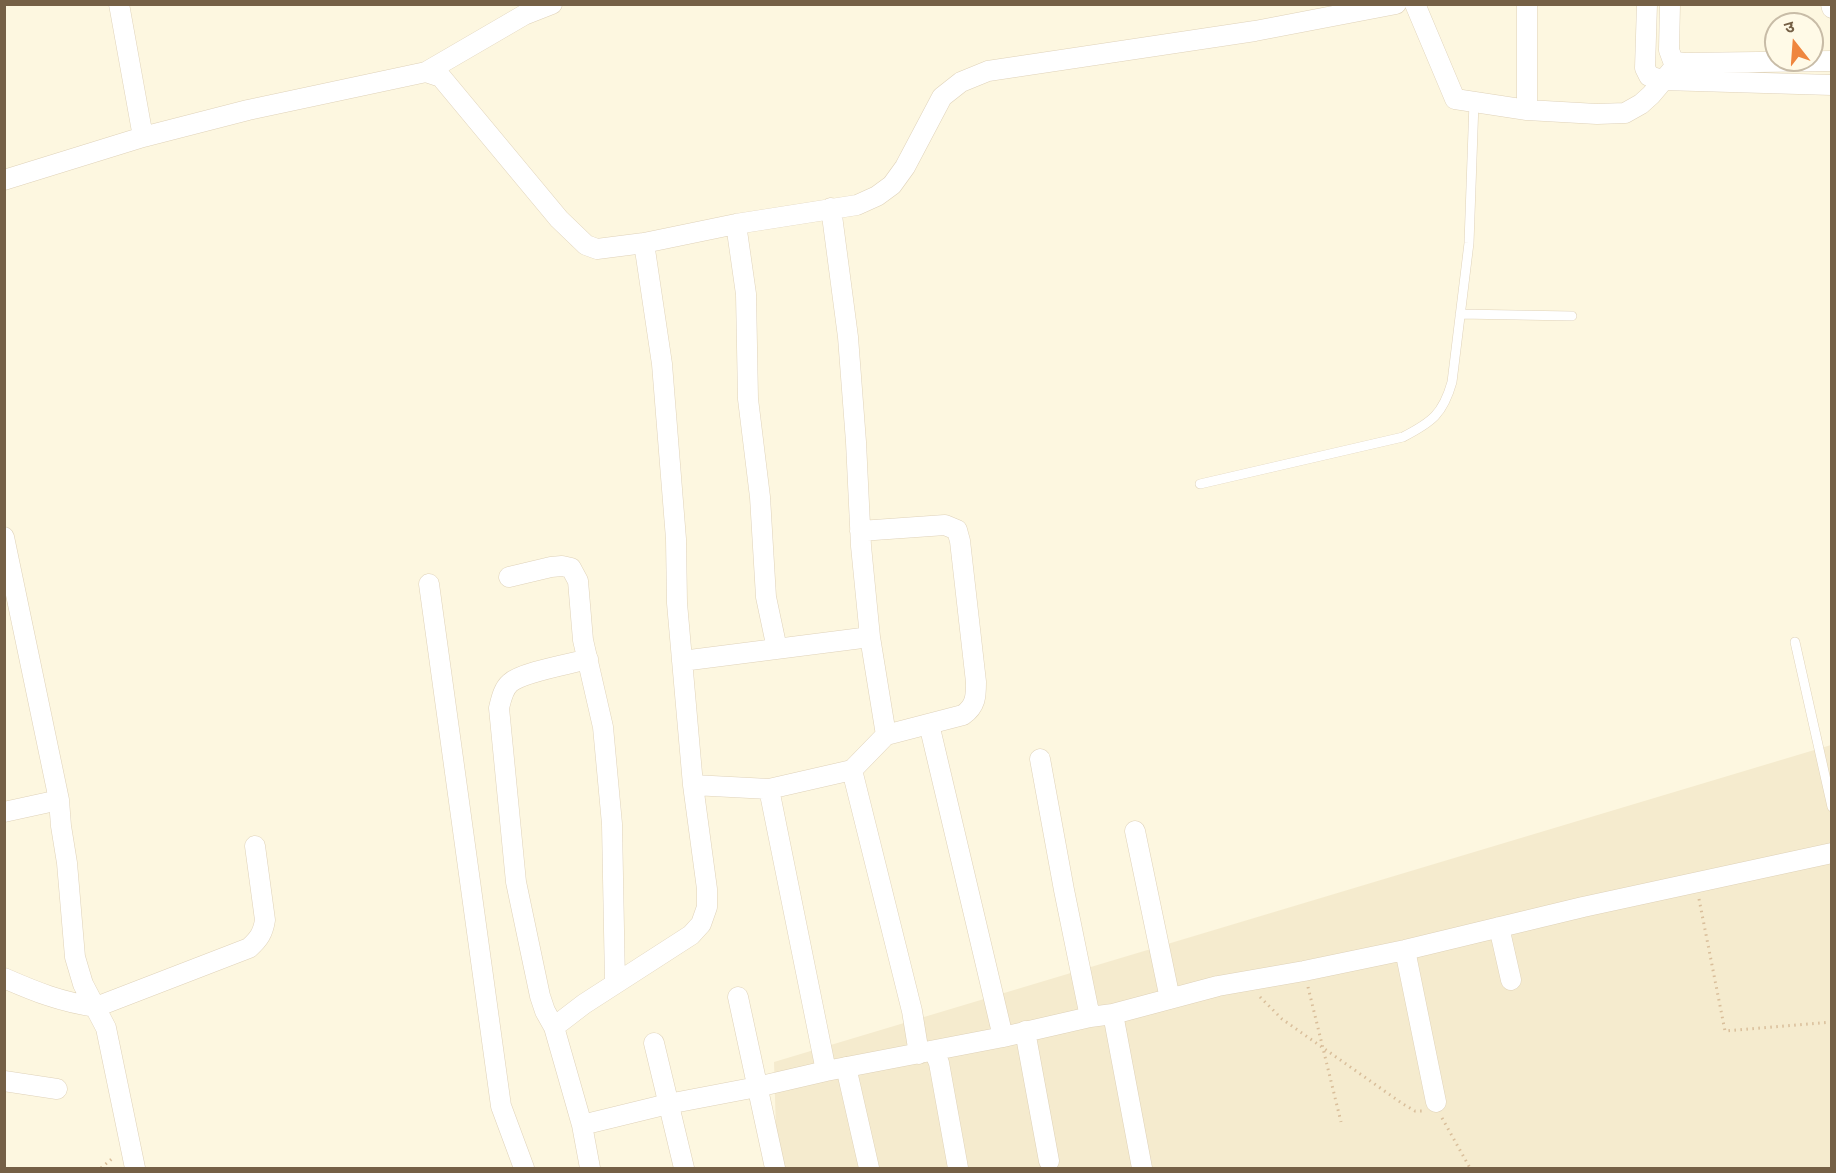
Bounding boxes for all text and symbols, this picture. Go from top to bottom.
north arrow [1764,12,1824,72]
text: उ [1782,16,1797,38]

